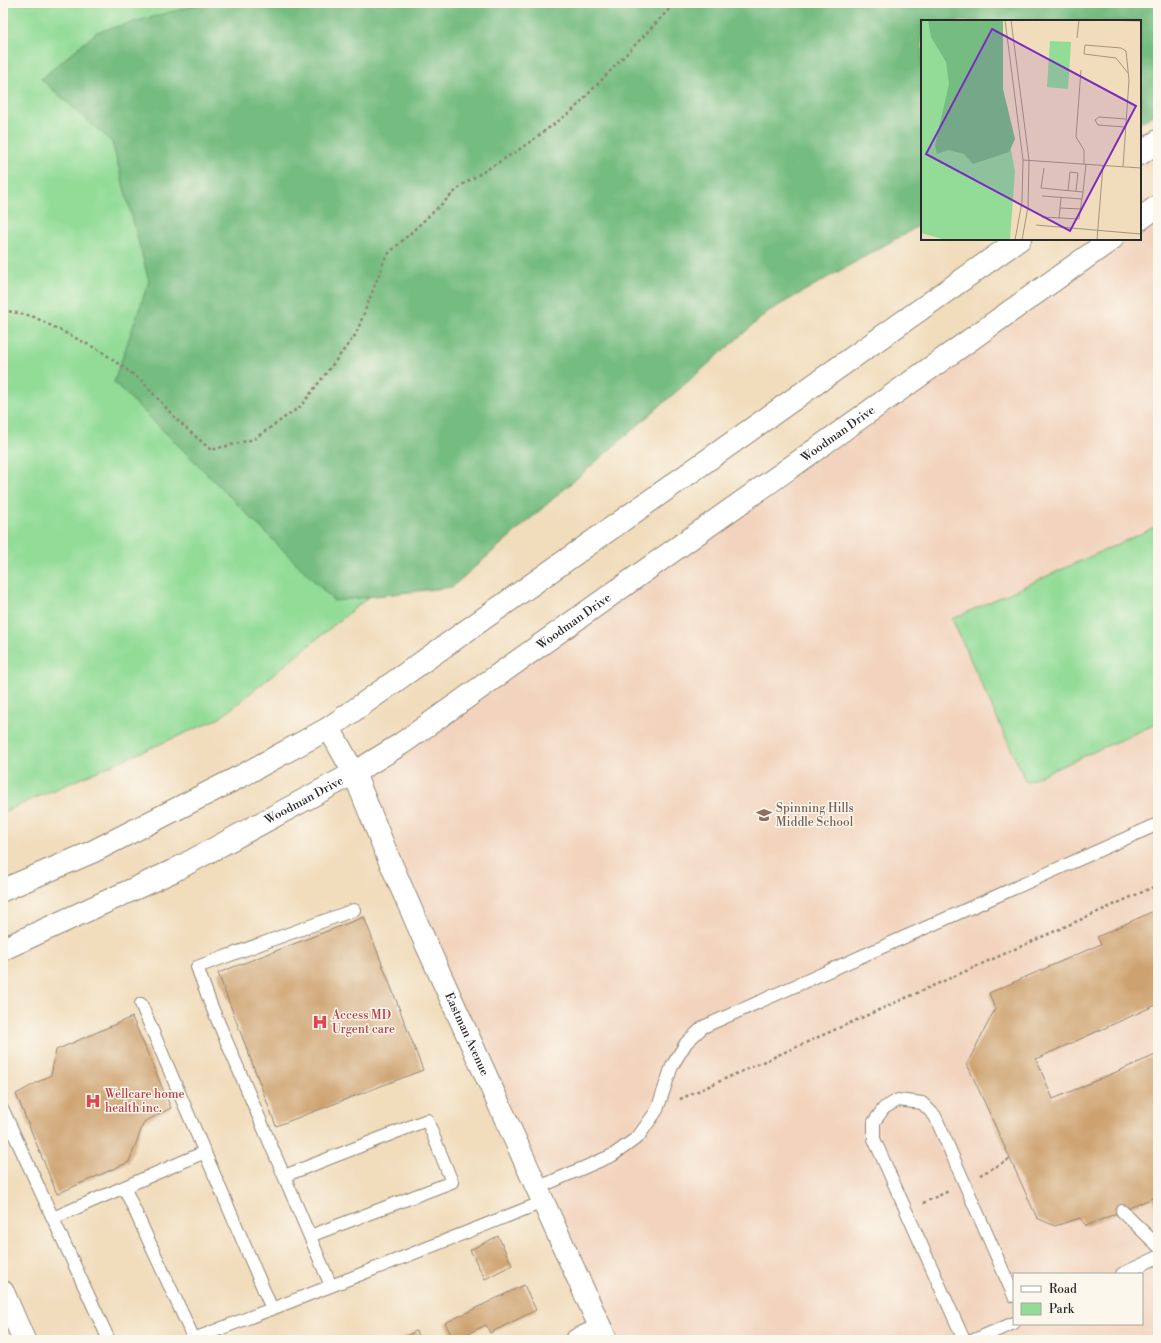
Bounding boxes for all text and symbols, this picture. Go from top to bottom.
inset map [921,20,1141,240]
street label: Woodman Drive [797,402,878,466]
street label: Woodman Drive [533,590,614,653]
street label: Woodman Drive [261,773,346,828]
place label: Spinning Hills Middle School [776,801,854,830]
school or university icon: Spinning Hills Middle School [755,806,773,824]
street label: Eastman Avenue [442,990,492,1078]
place label: Access MD Urgent care [331,1008,395,1037]
hospital icon: Access MD Urgent care [311,1013,329,1031]
place label: Wellcare home health inc. [104,1087,185,1116]
hospital icon: Wellcare home health inc. [84,1092,102,1110]
legend [1013,1273,1143,1325]
text: Road [1049,1282,1077,1297]
text: Park [1049,1302,1075,1317]

